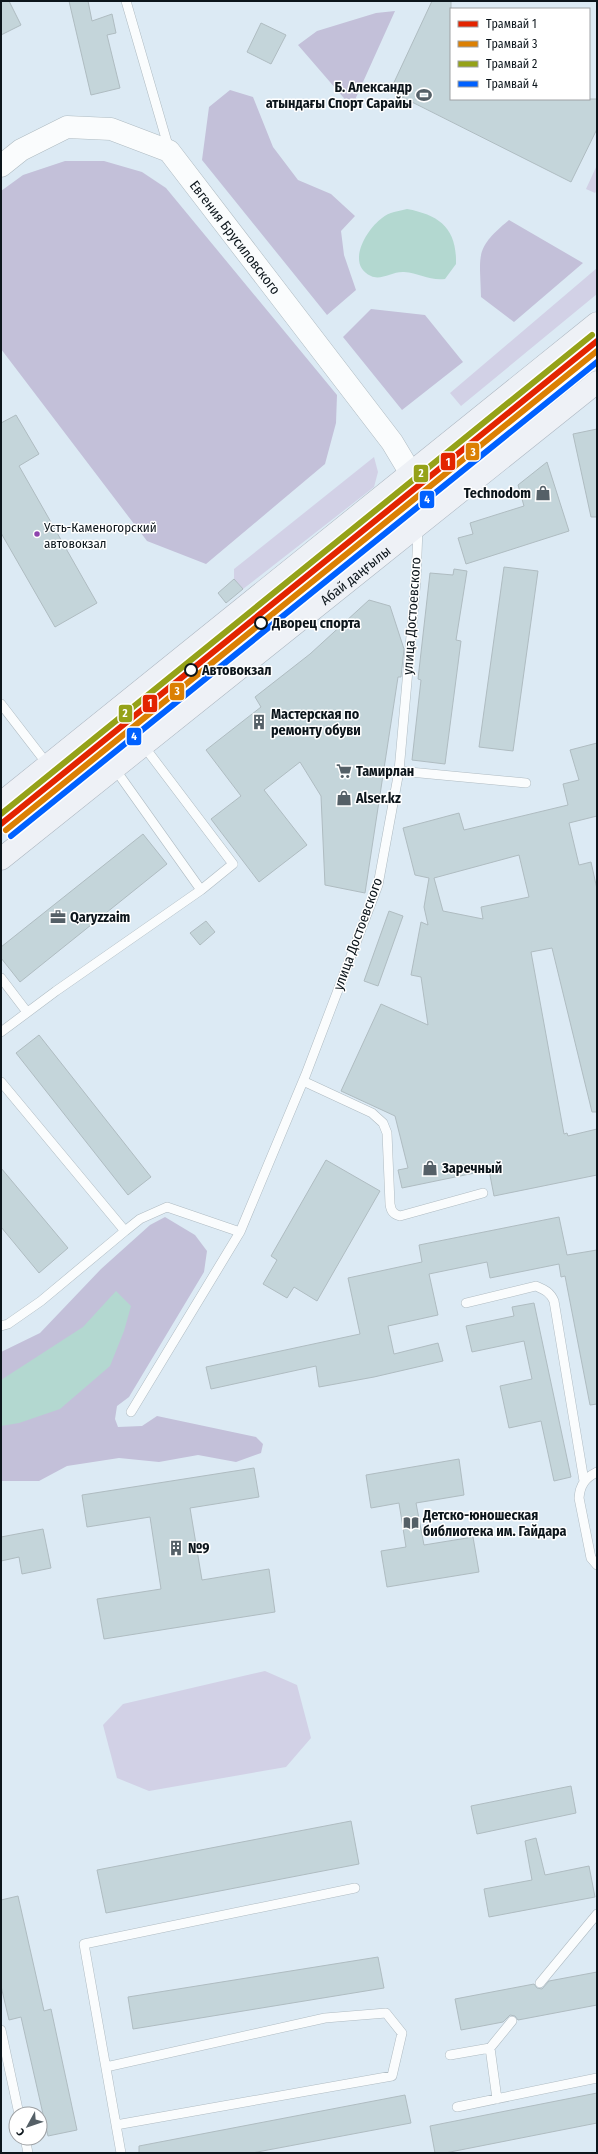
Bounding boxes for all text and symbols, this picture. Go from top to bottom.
legend [450,8,590,100]
text: Трамвай 1 [486,17,537,31]
text: Трамвай 3 [486,37,537,51]
text: Трамвай 2 [486,57,537,71]
text: Трамвай 4 [486,77,538,91]
place label: Б. Александр атындағы Спорт Сарайы [266,79,412,112]
sports icon: Б. Александр атындағы Спорт Сарайы [415,86,433,104]
street label: Евгения Брусиловского [186,177,284,298]
line badge: 3 [465,442,480,461]
text: 3 [469,446,476,459]
line badge: 1 [440,452,456,471]
text: 1 [446,456,450,469]
line badge: 2 [413,464,429,483]
text: 2 [417,467,424,480]
shop icon: Technodom [534,484,552,502]
place label: Technodom [464,485,531,502]
line badge: 4 [419,490,435,509]
text: 4 [424,493,430,506]
place label: Усть-Каменогорский автовокзал [43,520,157,551]
marker: Усть-Каменогорский автовокзал [32,529,42,539]
street label: Абай даңғылы [317,542,394,609]
street label: улица Достоевского [399,556,425,676]
place label: Дворец спорта [271,615,361,632]
marker: Дворец спорта [254,616,268,630]
place label: Автовокзал [201,662,271,679]
marker: Автовокзал [184,663,198,677]
line badge: 3 [169,682,185,701]
text: 3 [173,685,180,698]
line badge: 1 [142,694,158,713]
text: 1 [148,697,152,710]
line badge: 2 [118,704,133,723]
place label: Мастерская по ремонту обуви [271,706,361,739]
text: 2 [121,707,128,720]
building icon: Мастерская по ремонту обуви [250,713,268,731]
line badge: 4 [126,727,142,746]
text: 4 [131,730,137,743]
supermarket icon: Тамирлан [335,762,353,780]
place label: Тамирлан [356,763,414,780]
shop icon: Alser.kz [335,789,353,807]
place label: Alser.kz [355,790,401,807]
street label: улица Достоевского [330,875,386,993]
office icon: Qaryzzaim [49,908,67,926]
place label: Qaryzzaim [70,909,131,926]
shop icon: Заречный [421,1159,439,1177]
place label: Заречный [441,1160,502,1177]
place label: Детско-юношеская библиотека им. Гайдара [422,1507,567,1540]
library icon: Детско-юношеская библиотека им. Гайдара [402,1514,420,1532]
building icon: №9 [167,1539,185,1557]
place label: №9 [188,1540,210,1557]
north arrow [8,2106,48,2146]
text: С [14,2126,28,2138]

